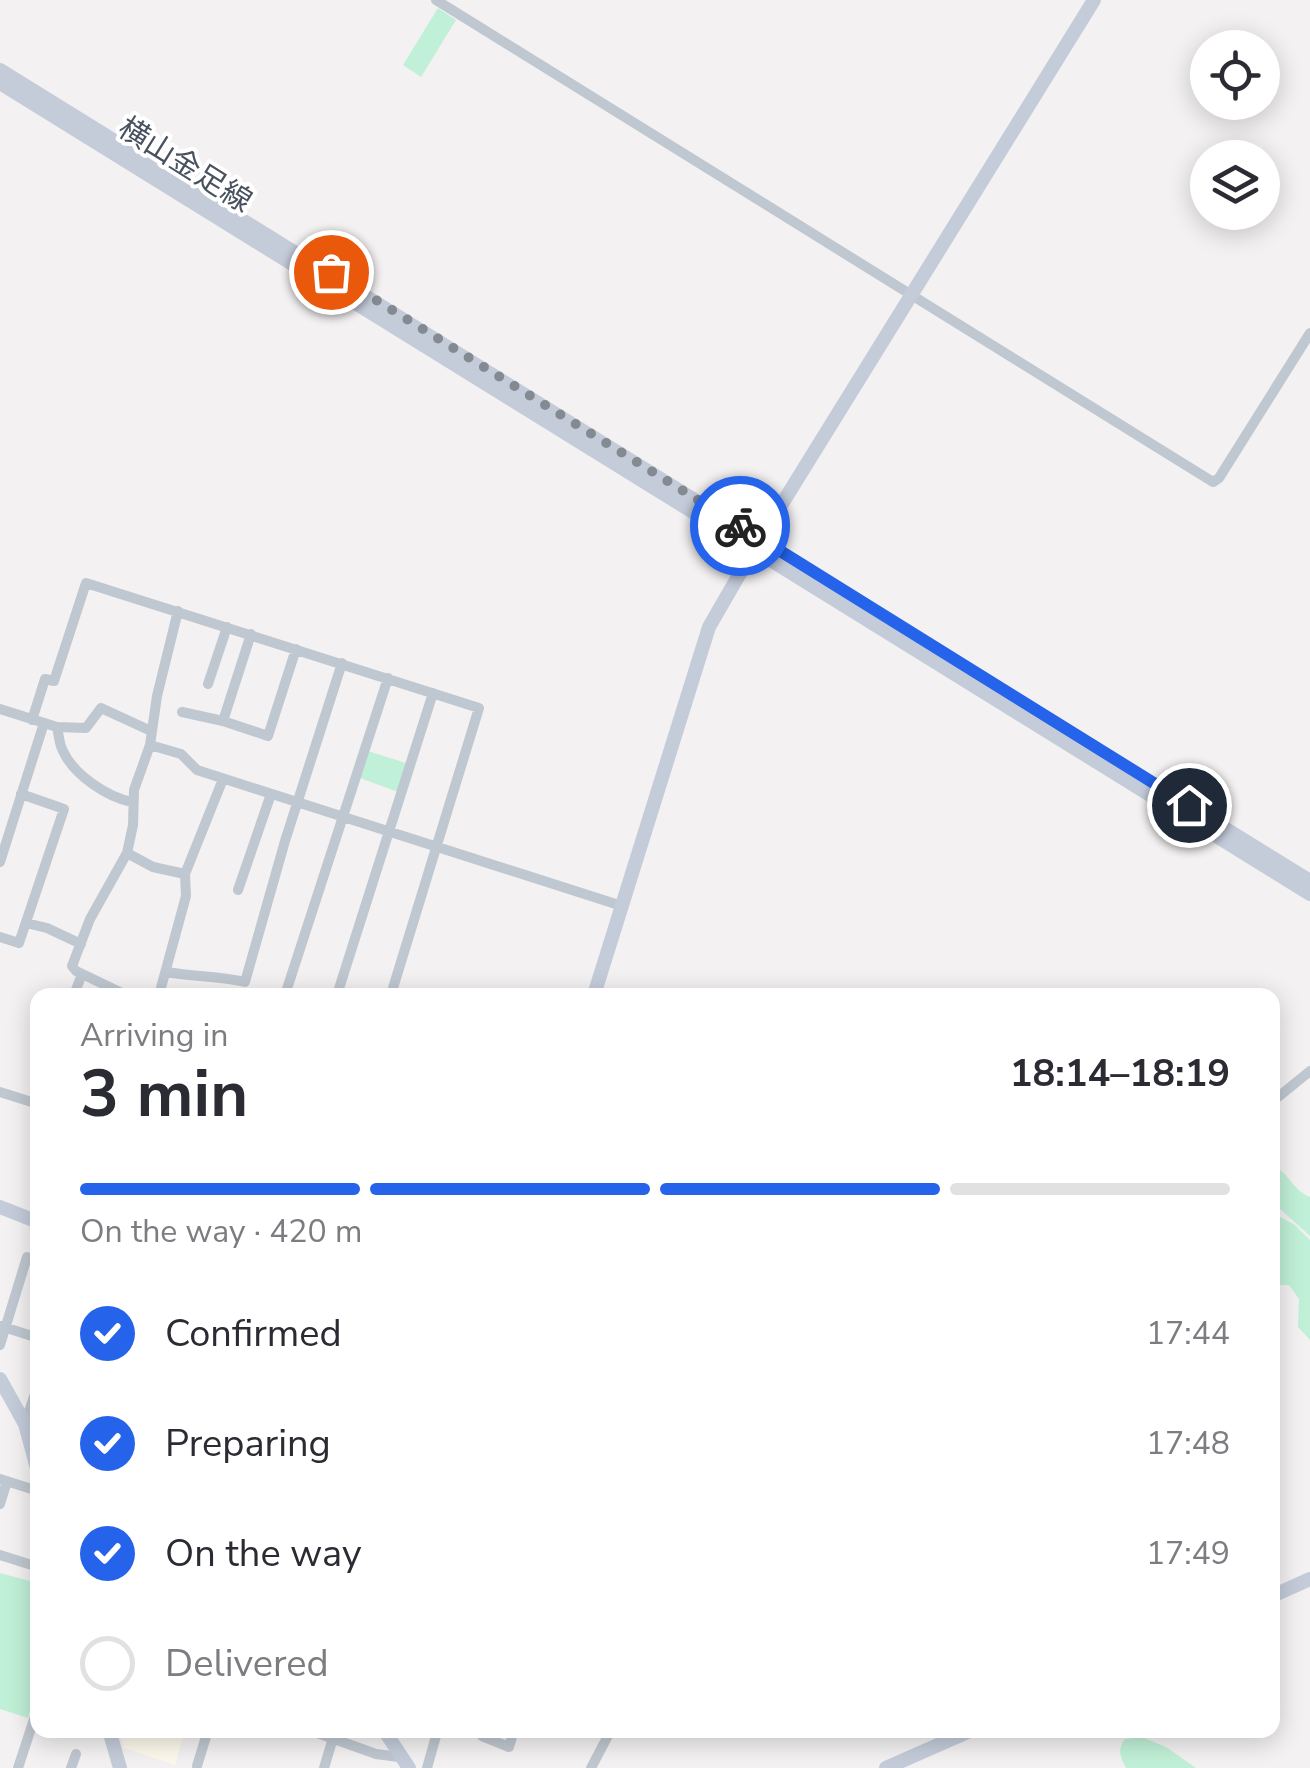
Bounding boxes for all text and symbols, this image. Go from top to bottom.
map controls [1190,30,1280,230]
button: locate [1190,30,1280,120]
street label: 横山金足線 [111,108,259,222]
button: layers [1190,140,1280,230]
pin [289,230,374,315]
icon: bag [304,245,359,300]
courier [690,476,790,576]
icon: bike [713,499,768,554]
pin [1147,763,1232,848]
icon: home [1162,778,1217,833]
text: Arriving in [80,1014,228,1057]
text: 18:14–18:19 [1010,1048,1230,1099]
text: 3 min [80,1050,248,1139]
text: On the way · 420 m [80,1210,362,1253]
icon: check [80,1306,135,1361]
text: Confirmed [165,1308,342,1359]
text: 17:44 [1146,1312,1230,1355]
icon: check [80,1416,135,1471]
text: Preparing [165,1418,331,1469]
text: 17:48 [1146,1422,1230,1465]
icon: check [80,1526,135,1581]
text: On the way [165,1528,361,1579]
text: 17:49 [1146,1532,1230,1575]
text: Delivered [165,1638,329,1689]

